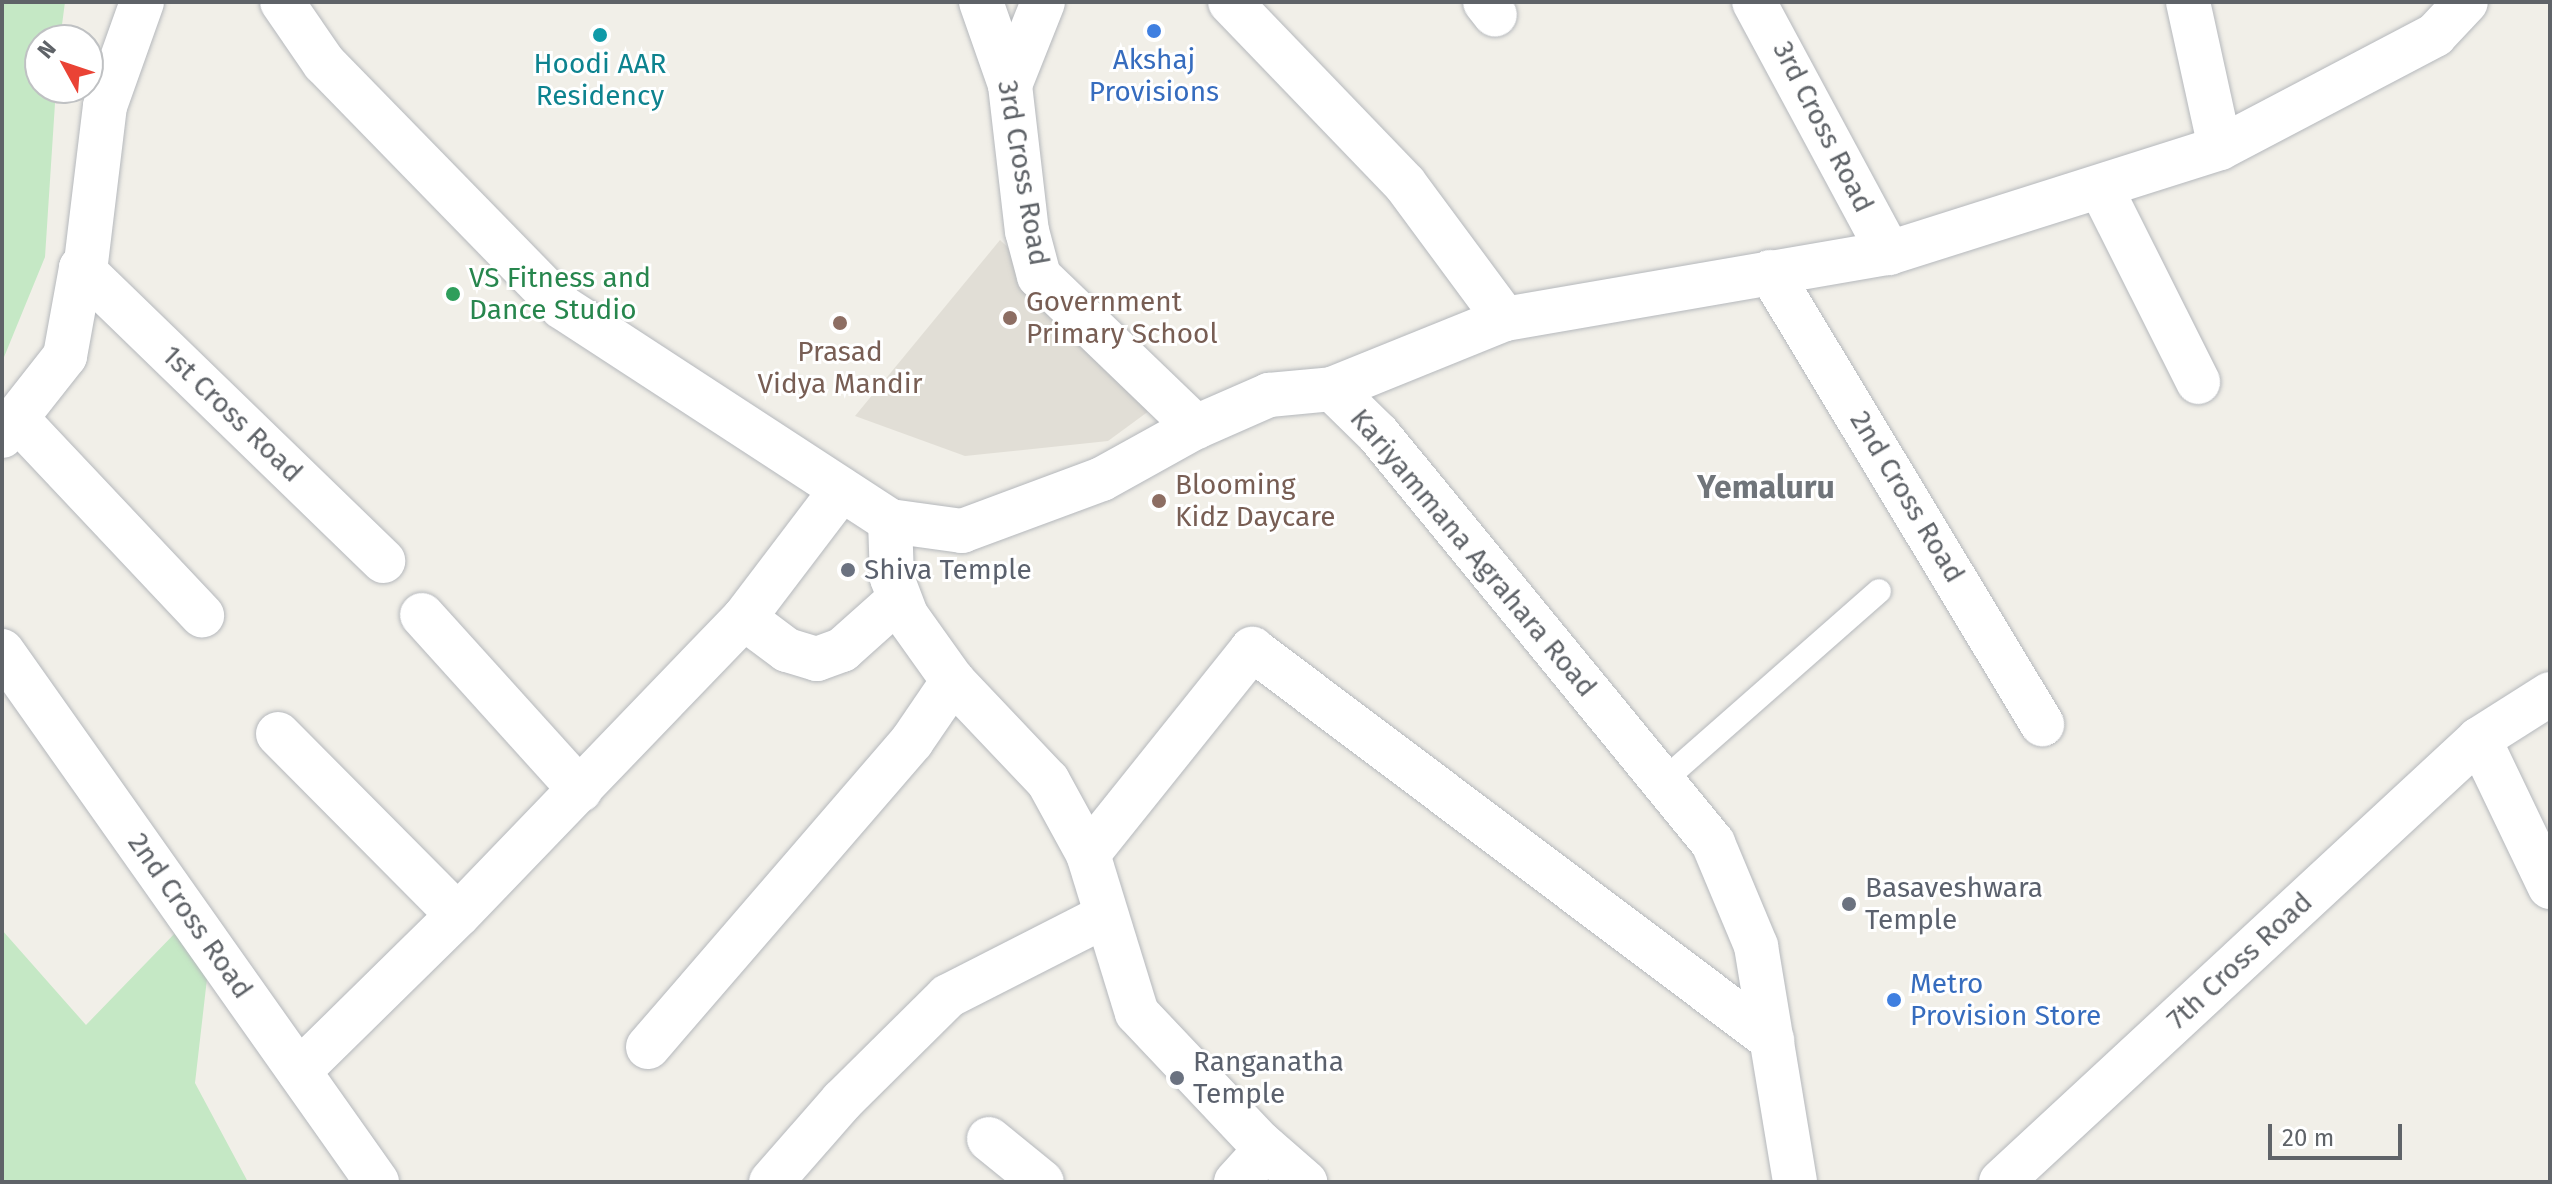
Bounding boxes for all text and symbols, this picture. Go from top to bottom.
marker: Akshaj Provisions [1145,22,1163,40]
north arrow [24,24,104,104]
marker: Hoodi AAR Residency [591,26,609,44]
text: N [32,35,62,64]
street label: 3rd Cross Road [1765,36,1881,218]
place label: Akshaj Provisions [1089,43,1219,109]
place label: Hoodi AAR Residency [534,47,666,113]
street label: 3rd Cross Road [990,78,1056,268]
place label: VS Fitness and Dance Studio [469,261,651,327]
marker: VS Fitness and Dance Studio [444,285,462,303]
place label: Government Primary School [1026,285,1218,351]
marker: Government Primary School [1001,309,1019,327]
marker: Prasad Vidya Mandir [831,314,849,332]
place label: Prasad Vidya Mandir [757,335,923,401]
street label: 1st Cross Road [155,339,309,489]
street label: Kariyammana Agrahara Road [1343,402,1603,704]
street label: 2nd Cross Road [1843,405,1971,589]
place label: Blooming Kidz Daycare [1175,468,1336,534]
district label: Yemaluru [1697,468,1835,506]
marker: Blooming Kidz Daycare [1150,492,1168,510]
place label: Shiva Temple [864,553,1032,587]
marker: Shiva Temple [839,561,857,579]
street label: 2nd Cross Road [121,827,259,1005]
place label: Basaveshwara Temple [1865,871,2043,937]
street label: 7th Cross Road [2161,885,2319,1037]
marker: Basaveshwara Temple [1840,895,1858,913]
place label: Metro Provision Store [1910,967,2101,1033]
marker: Metro Provision Store [1885,991,1903,1009]
place label: Ranganatha Temple [1193,1045,1344,1111]
marker: Ranganatha Temple [1168,1069,1186,1087]
scale bar [2272,1108,2406,1158]
text: 20 m [2282,1124,2334,1152]

